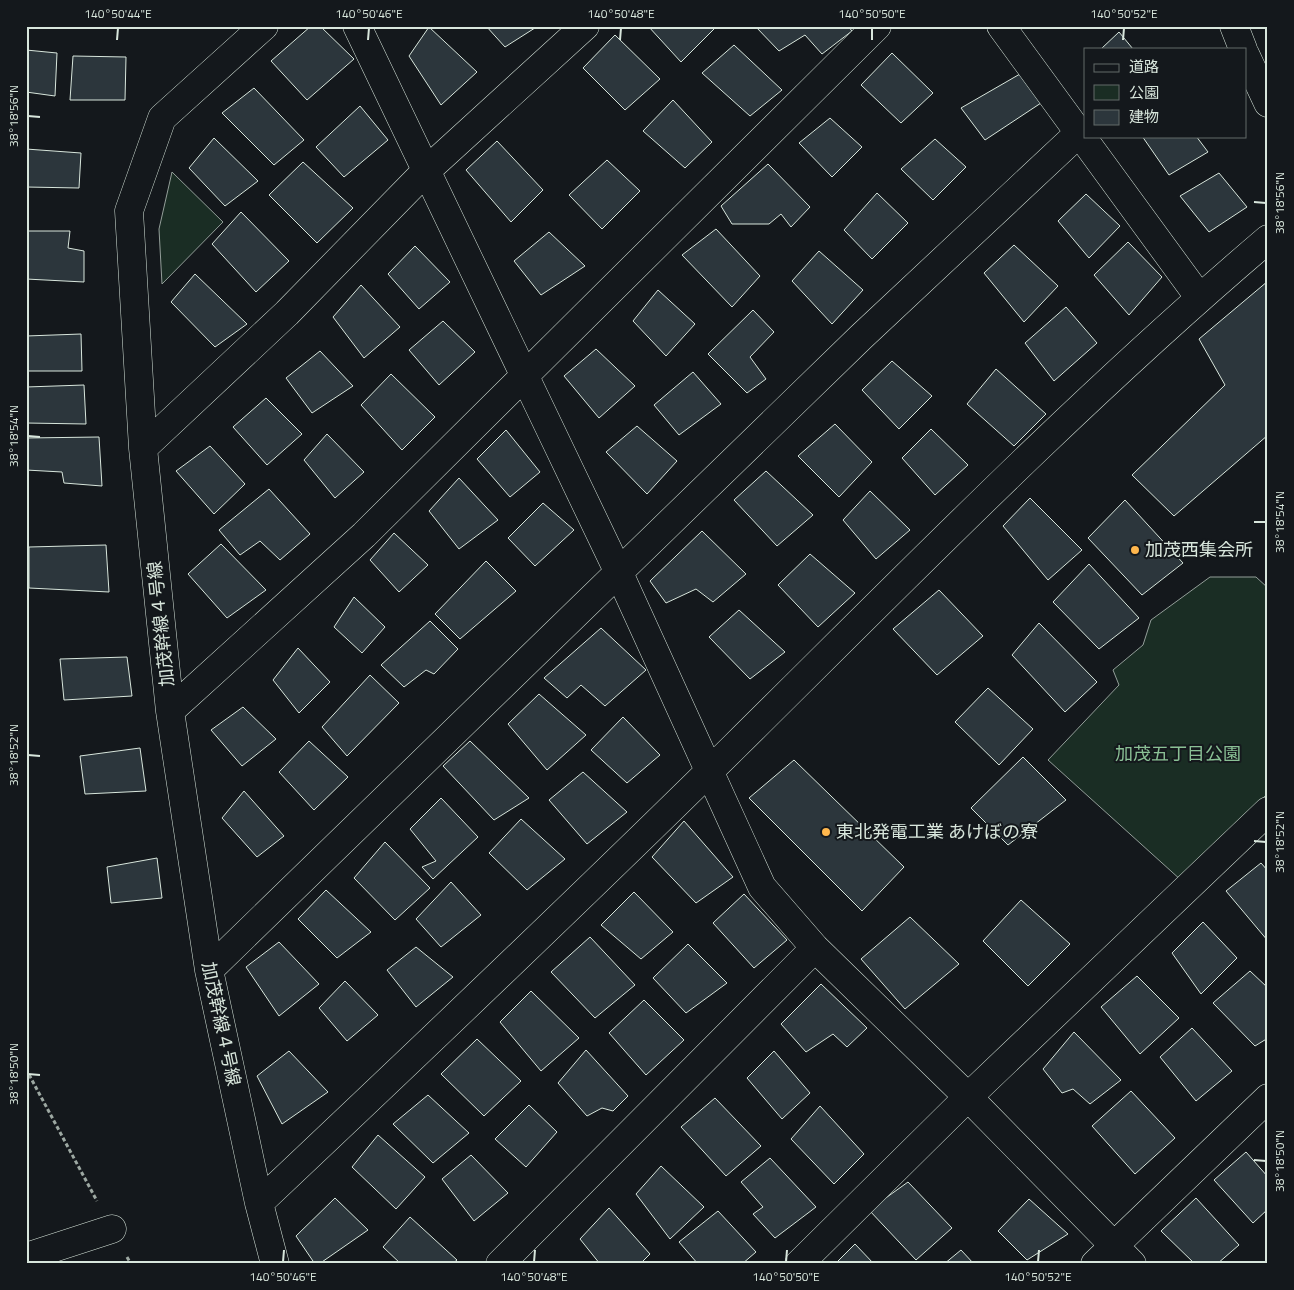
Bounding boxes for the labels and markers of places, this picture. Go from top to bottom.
place label: 加茂西集会所 [1145,536,1253,563]
marker: 加茂西集会所 [1129,544,1141,556]
place label: 東北発電工業 あけぼの寮 [836,818,1038,845]
marker: 東北発電工業 あけぼの寮 [820,826,832,838]

